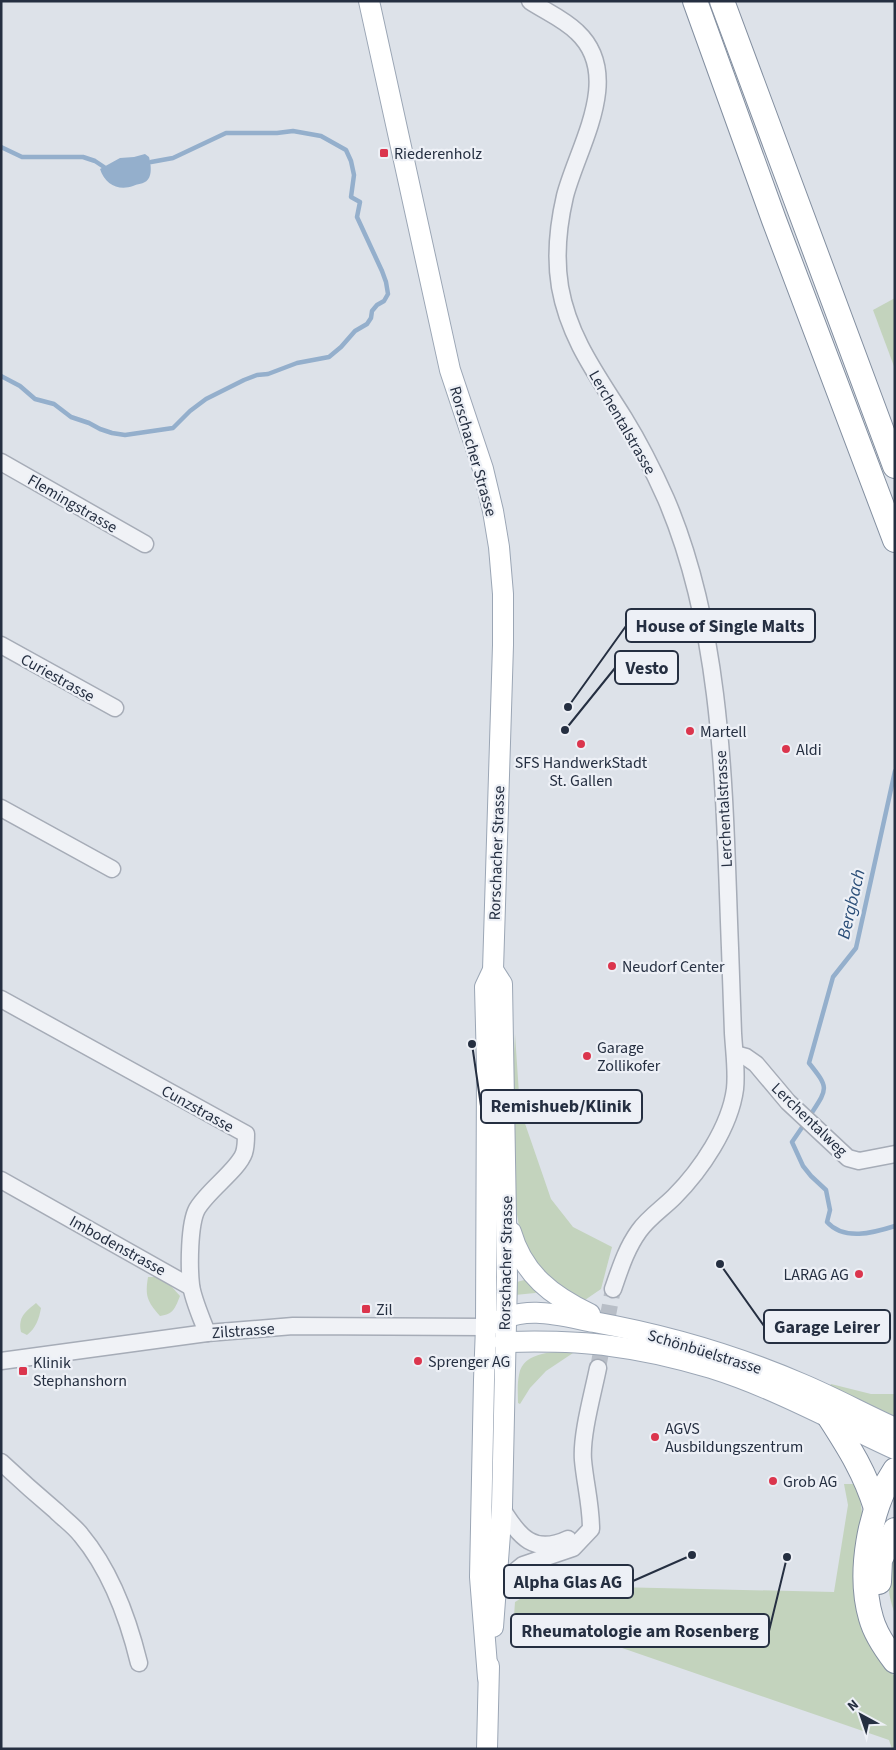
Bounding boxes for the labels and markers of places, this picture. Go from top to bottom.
place label: Riederenholz [394,143,482,165]
marker: Riederenholz [378,147,390,159]
callout: House of Single Malts [626,609,815,642]
callout: Vesto [615,651,678,684]
place label: Martell [700,721,747,743]
marker: Martell [684,725,696,737]
marker: SFS HandwerkStadt St. Gallen [575,738,587,750]
place label: Aldi [796,739,822,761]
marker: Aldi [780,743,792,755]
place label: SFS HandwerkStadt St. Gallen [515,752,648,792]
place label: Neudorf Center [622,956,725,978]
marker: Neudorf Center [606,960,618,972]
place label: Garage Zollikofer [597,1037,661,1077]
marker: Garage Zollikofer [581,1050,593,1062]
callout: Remishueb/Klinik [481,1090,642,1123]
place label: LARAG AG [783,1264,849,1286]
marker: LARAG AG [853,1268,865,1280]
place label: Zil [376,1299,393,1321]
marker: Zil [360,1303,372,1315]
callout: Garage Leirer [764,1310,890,1343]
place label: Sprenger AG [428,1351,510,1373]
place label: Klinik Stephanshorn [33,1352,127,1392]
marker: Sprenger AG [412,1355,424,1367]
marker: Klinik Stephanshorn [17,1365,29,1377]
place label: AGVS Ausbildungszentrum [665,1418,803,1458]
marker: AGVS Ausbildungszentrum [649,1431,661,1443]
place label: Grob AG [783,1471,837,1493]
marker: Grob AG [767,1475,779,1487]
callout: Alpha Glas AG [504,1565,633,1598]
callout: Rheumatologie am Rosenberg [511,1614,769,1647]

